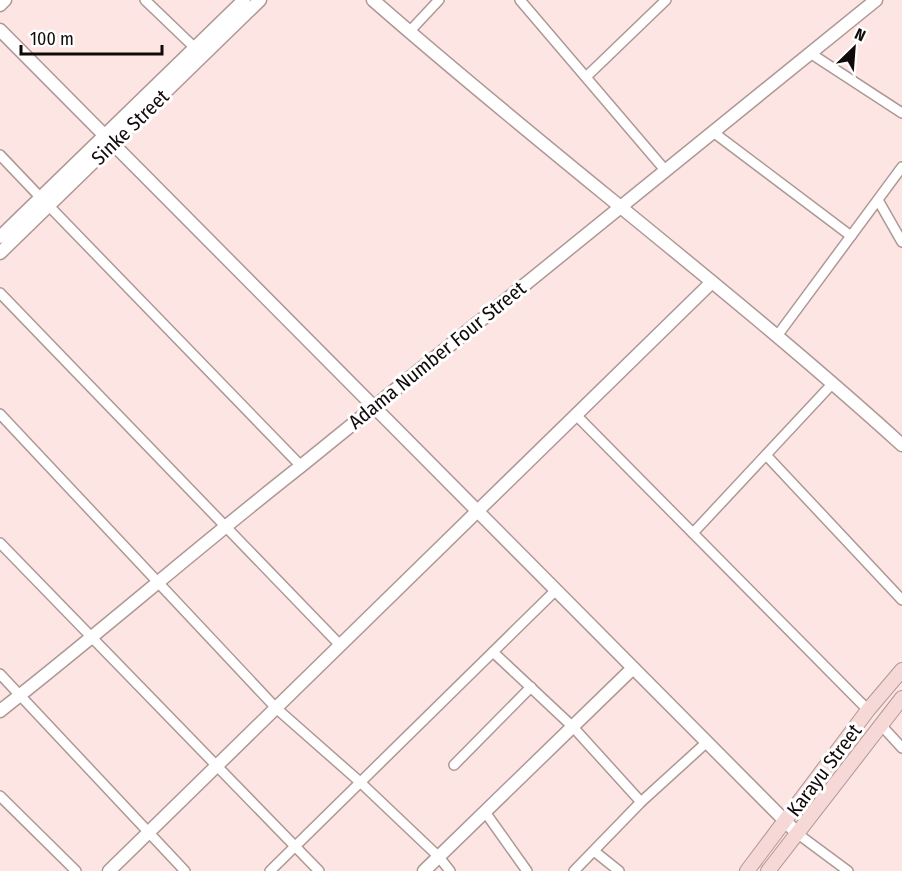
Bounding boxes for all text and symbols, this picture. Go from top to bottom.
scale bar [21,18,162,56]
north arrow [824,18,884,78]
text: N [852,24,868,45]
text: 100 m [30,28,74,50]
street label: Sinke Street [86,84,174,170]
street label: Adama Number Four Street [344,276,531,434]
street label: Karayu Street [782,719,867,821]

